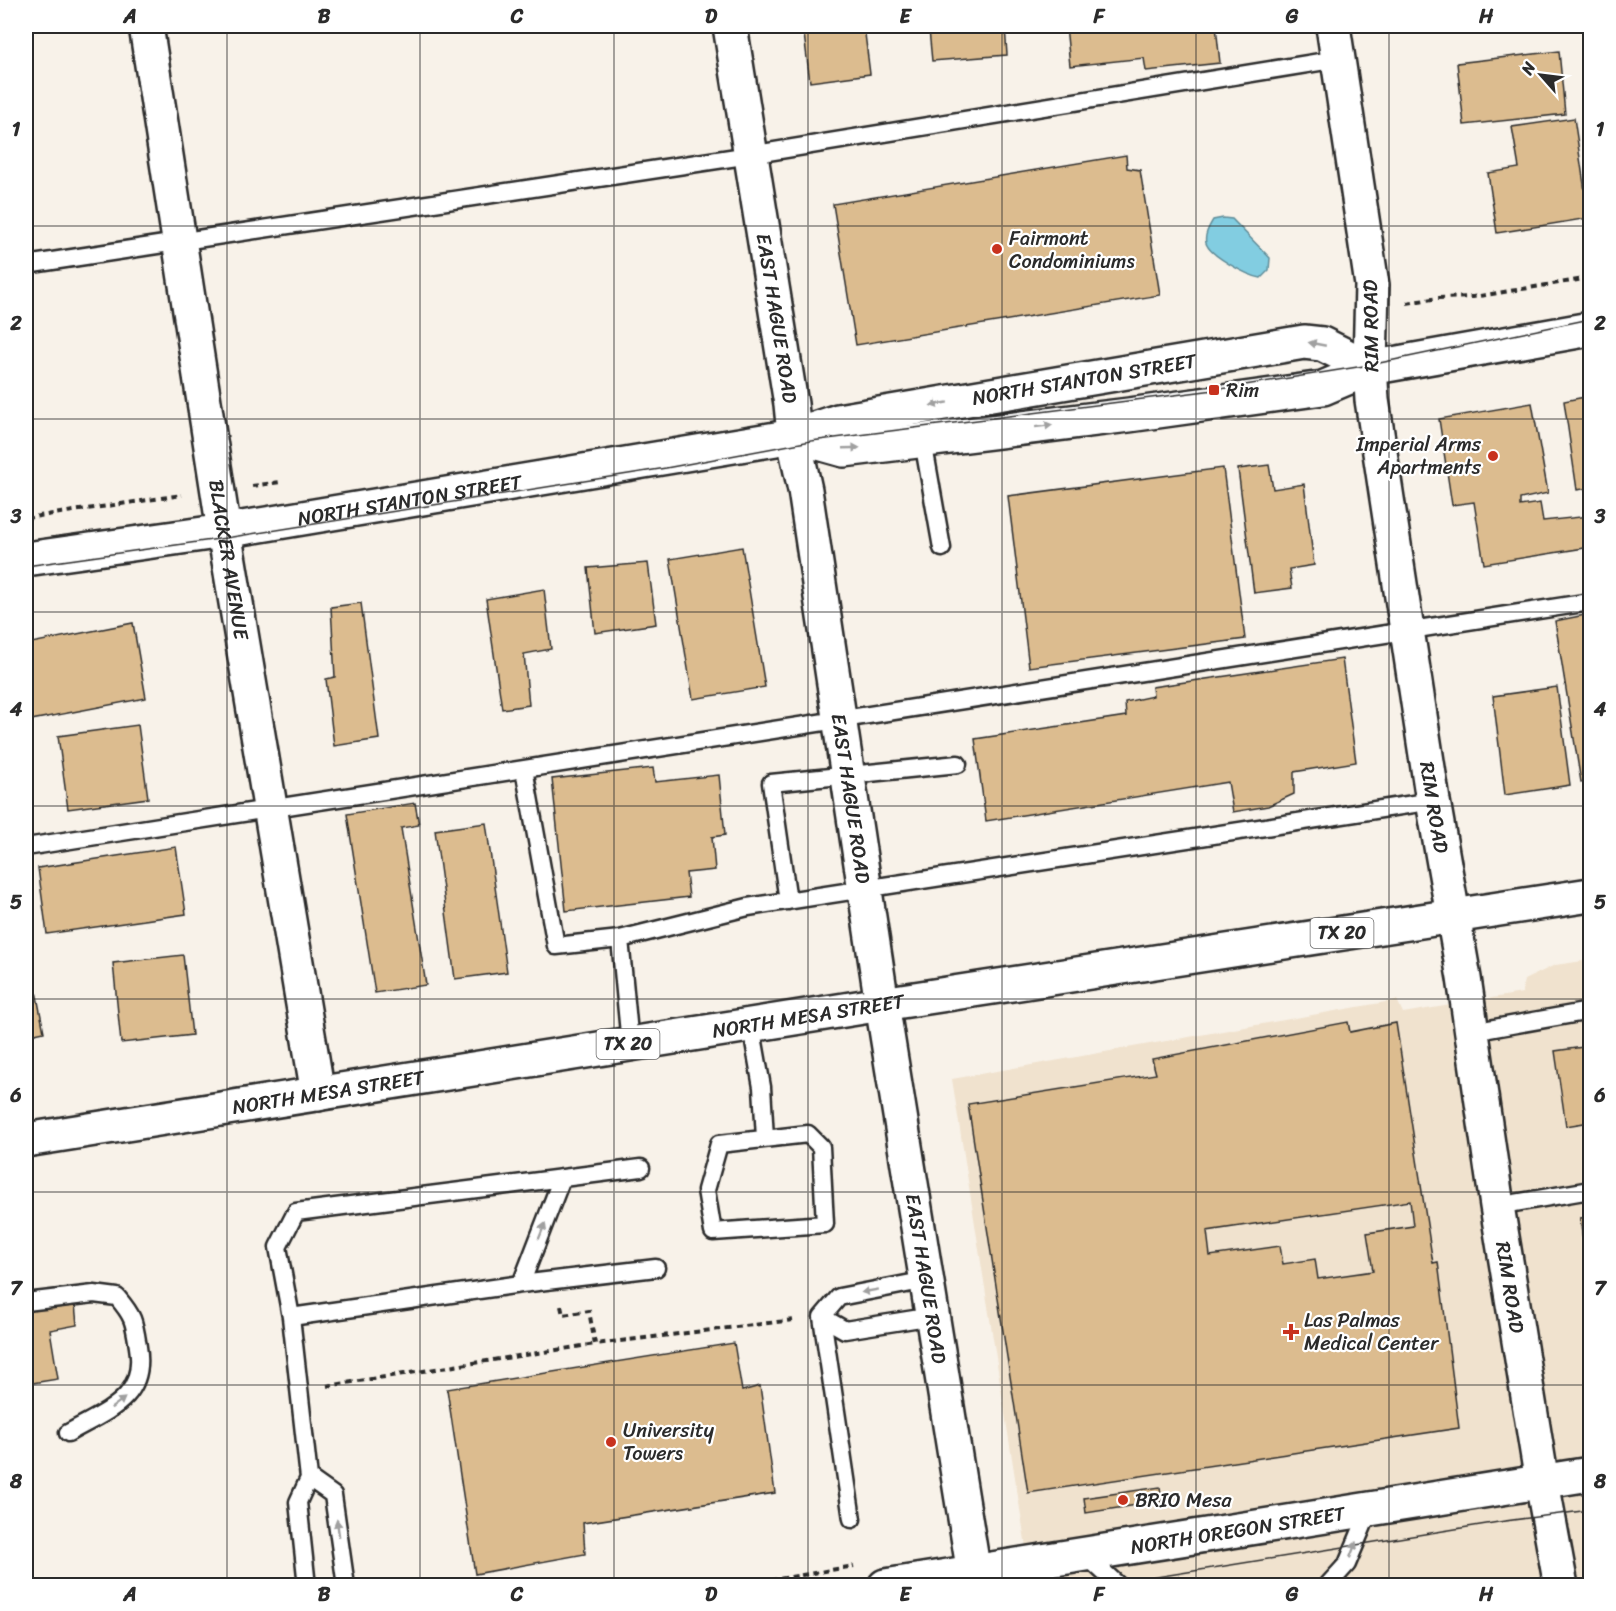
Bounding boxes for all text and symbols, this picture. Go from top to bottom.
text: A [122,0,137,34]
text: B [318,0,331,34]
text: C [510,0,524,34]
text: D [705,0,718,34]
text: E [899,0,912,34]
text: F [1093,0,1106,34]
text: G [1285,0,1299,34]
text: H [1478,0,1494,34]
north arrow [1511,45,1571,105]
text: N [1512,56,1544,81]
text: 1 [12,112,21,147]
text: 1 [1596,112,1605,147]
place label: Fairmont Condominiums [1009,221,1135,279]
street label: EAST HAGUE ROAD [746,231,808,406]
marker: Fairmont Condominiums [990,242,1004,256]
street label: RIM ROAD [1353,280,1389,372]
text: 2 [9,306,22,341]
text: 2 [1593,306,1606,341]
one-way arrow [1307,339,1326,348]
street label: NORTH STANTON STREET [969,343,1201,415]
place label: Rim [1226,373,1259,408]
marker: Rim [1207,383,1221,397]
one-way arrow [929,400,948,409]
one-way arrow [1035,421,1054,430]
place label: Imperial Arms Apartments [1355,427,1482,485]
one-way arrow [841,444,860,453]
marker: Imperial Arms Apartments [1486,449,1500,463]
street label: NORTH STANTON STREET [295,464,526,536]
street label: BLACKER AVENUE [199,477,260,644]
text: 3 [10,499,22,534]
text: 3 [1594,499,1606,534]
text: 4 [9,692,23,727]
text: 4 [1593,692,1607,727]
street label: EAST HAGUE ROAD [821,711,881,886]
street label: RIM ROAD [1410,759,1459,856]
text: 5 [10,885,22,920]
text: 5 [1594,885,1606,920]
road number: TX 20 [1310,918,1374,948]
street label: NORTH MESA STREET [710,983,908,1048]
road number: TX 20 [596,1029,660,1059]
street label: NORTH MESA STREET [230,1059,429,1124]
text: 6 [9,1078,22,1113]
text: 6 [1593,1078,1606,1113]
street label: EAST HAGUE ROAD [895,1191,957,1366]
one-way arrow [537,1222,547,1240]
street label: RIM ROAD [1486,1239,1535,1336]
text: 7 [10,1271,23,1306]
text: 7 [1594,1271,1607,1306]
one-way arrow [860,1287,879,1296]
place label: Las Palmas Medical Center [1304,1303,1439,1361]
marker: Las Palmas Medical Center [1282,1323,1300,1341]
one-way arrow [110,1397,126,1409]
place label: University Towers [623,1413,715,1471]
marker: University Towers [604,1435,618,1449]
text: 8 [9,1464,23,1499]
text: 8 [1593,1464,1607,1499]
place label: BRIO Mesa [1135,1483,1232,1518]
marker: BRIO Mesa [1116,1493,1130,1507]
street label: NORTH OREGON STREET [1128,1496,1349,1564]
one-way arrow [333,1518,342,1537]
one-way arrow [1348,1541,1358,1559]
text: A [122,1577,137,1611]
text: B [318,1577,331,1611]
text: C [510,1577,524,1611]
text: D [705,1577,718,1611]
text: E [899,1577,912,1611]
text: F [1093,1577,1106,1611]
text: G [1285,1577,1299,1611]
text: H [1478,1577,1494,1611]

